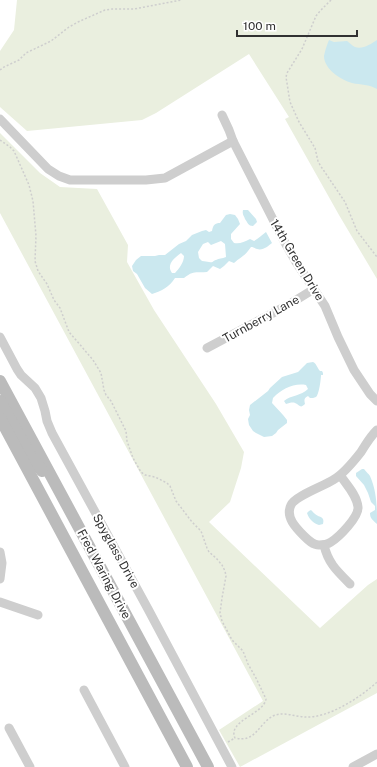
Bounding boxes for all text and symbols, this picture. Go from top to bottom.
scale bar [237,12,357,38]
text: 100 m [243,19,276,33]
street label: 14th Green Drive [267,217,327,303]
street label: Turnberry Lane [220,292,302,346]
street label: Spyglass Drive [90,511,142,591]
street label: Fred Waring Drive [74,527,134,621]

